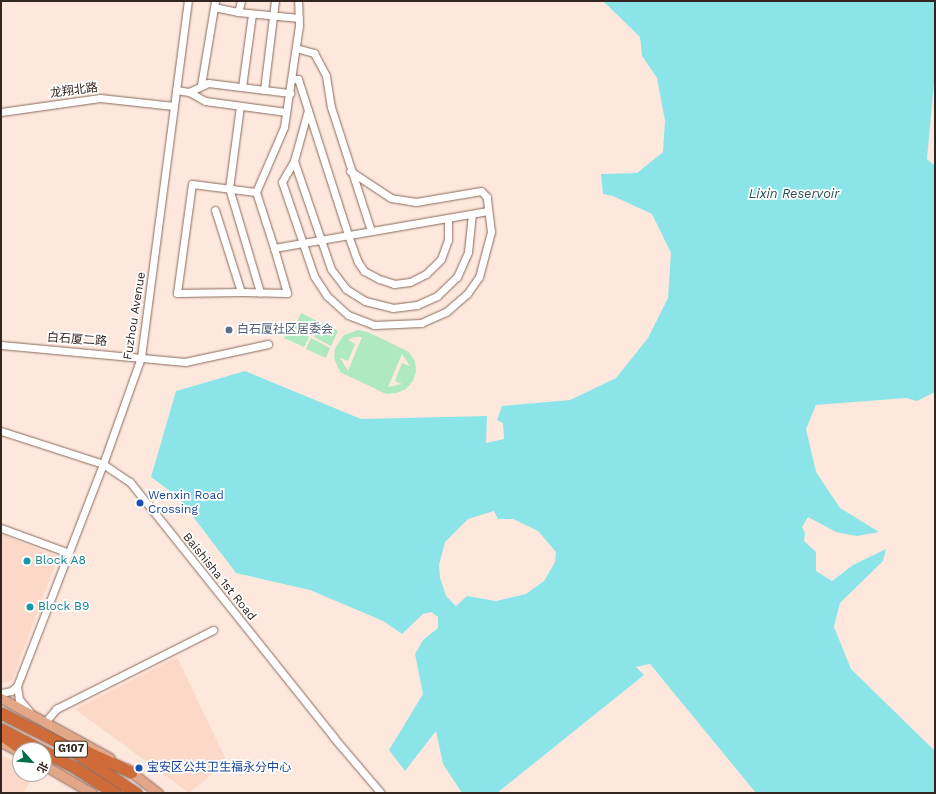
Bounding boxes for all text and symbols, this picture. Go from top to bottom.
street label: 龙翔北路 [49,81,99,101]
water label: Lixin Reservoir [749,186,839,202]
street label: Fuzhou Avenue [121,271,149,361]
place label: 白石厦社区居委会 [237,323,333,337]
marker: 白石厦社区居委会 [224,325,234,335]
street label: 白石厦二路 [47,331,107,349]
place label: Wenxin Road Crossing [148,489,224,517]
marker: Wenxin Road Crossing [135,498,145,508]
street label: Baishisha 1st Road [179,530,259,624]
place label: Block A8 [35,554,87,568]
marker: Block A8 [22,556,32,566]
place label: Block B9 [38,600,90,614]
marker: Block B9 [25,602,35,612]
road number: G107 [53,740,89,758]
north arrow [12,742,52,782]
text: 北 [34,759,51,775]
place label: 宝安区公共卫生福永分中心 [147,761,291,775]
marker: 宝安区公共卫生福永分中心 [134,763,144,773]

